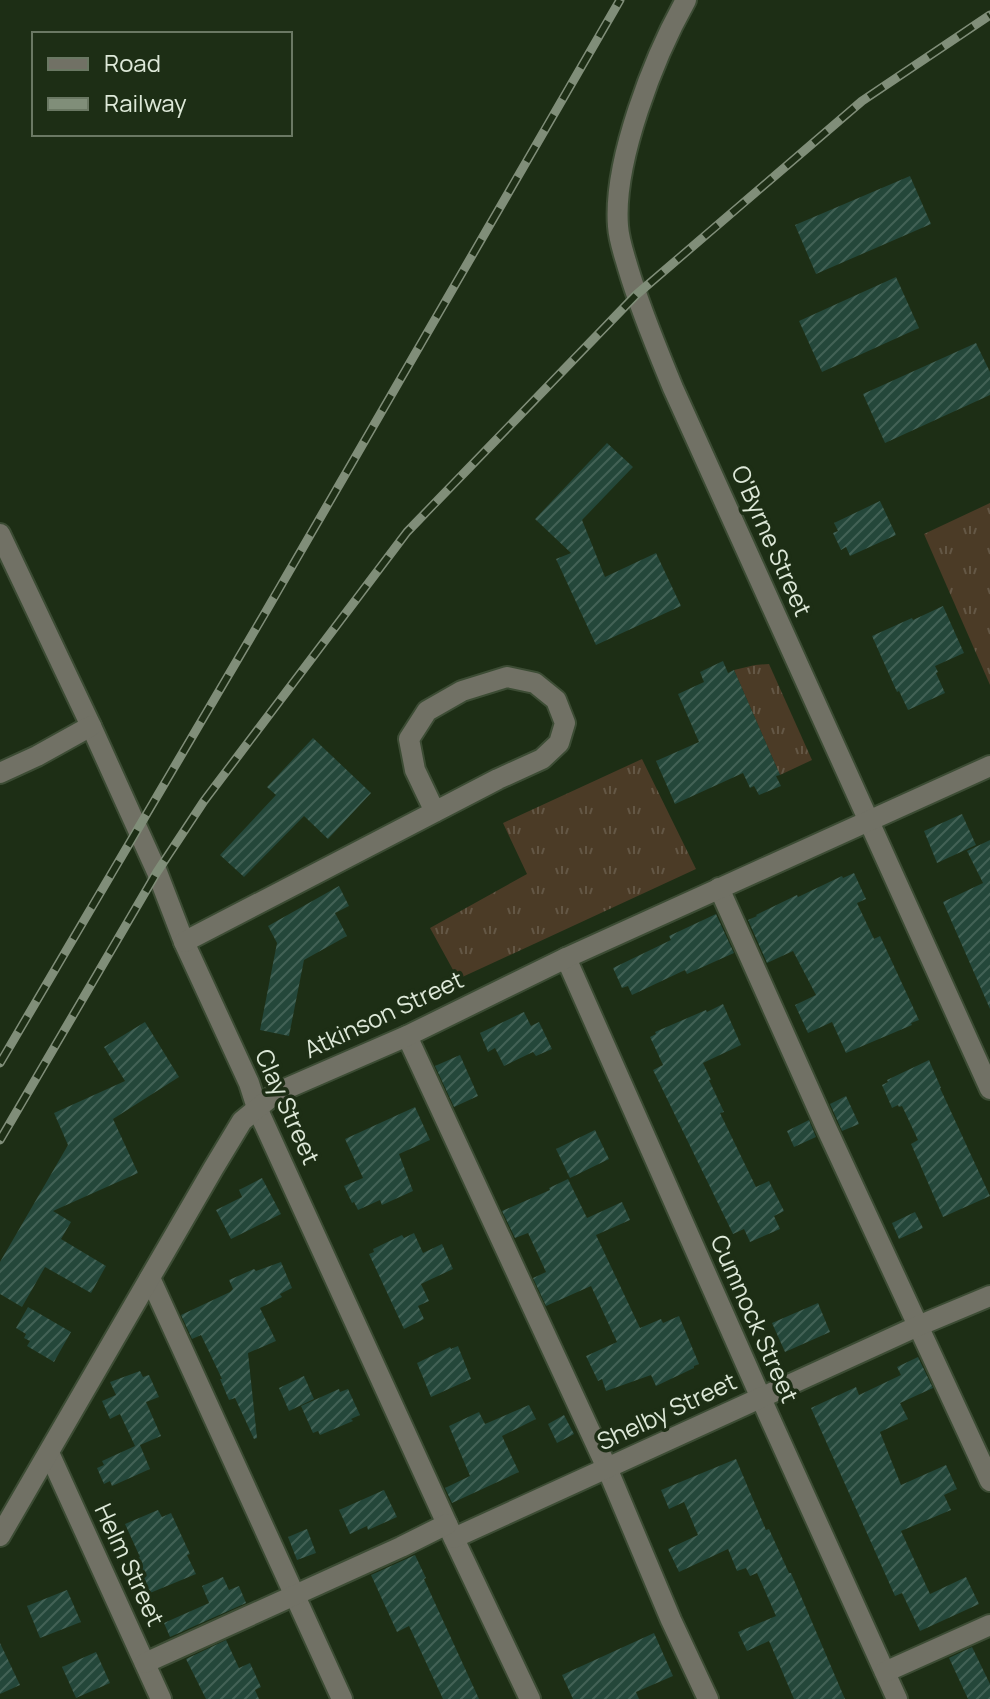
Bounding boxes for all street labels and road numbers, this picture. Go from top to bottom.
street label: O'Byrne Street [724,460,820,621]
street label: Atkinson Street [298,962,468,1065]
street label: Clay Street [248,1043,329,1169]
street label: Cumnock Street [704,1229,807,1408]
street label: Shelby Street [591,1364,741,1457]
street label: Helm Street [88,1498,173,1631]

